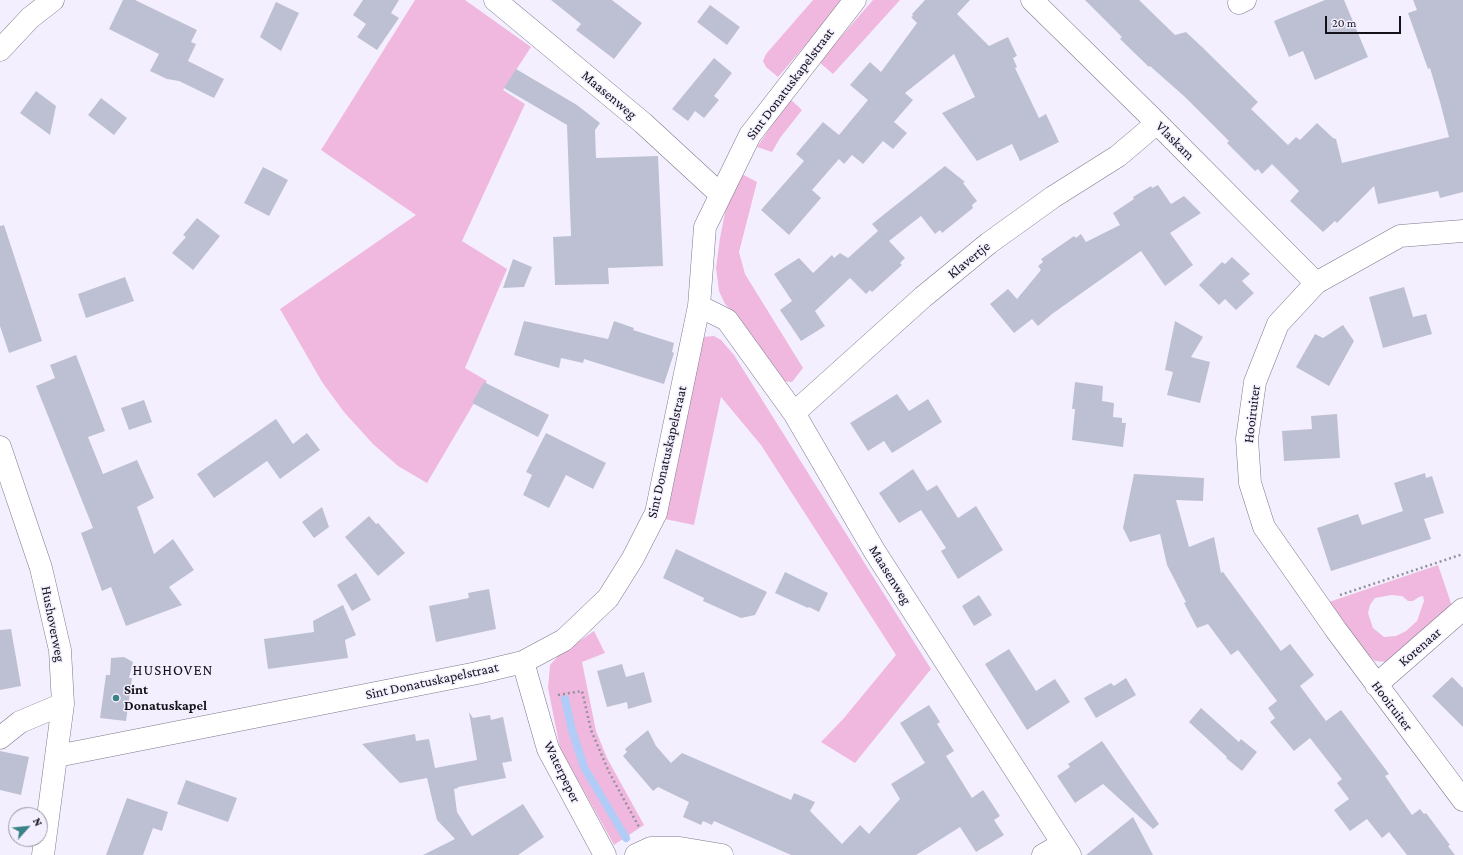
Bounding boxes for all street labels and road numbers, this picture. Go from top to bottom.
street label: Sint Donatuskapelstraat [743,25,837,143]
street label: Maasenweg [578,67,640,123]
street label: Vlaskam [1152,118,1198,164]
street label: Klavertje [944,238,994,282]
street label: Sint Donatuskapelstraat [644,384,690,520]
street label: Hooiruiter [1240,384,1264,444]
street label: Maasenweg [865,542,915,608]
street label: Hushoverweg [37,585,69,663]
street label: Korenaar [1395,624,1445,670]
street label: Sint Donatuskapelstraat [364,659,500,703]
street label: Hooiruiter [1368,678,1416,734]
street label: Waterpeper [540,739,584,805]

